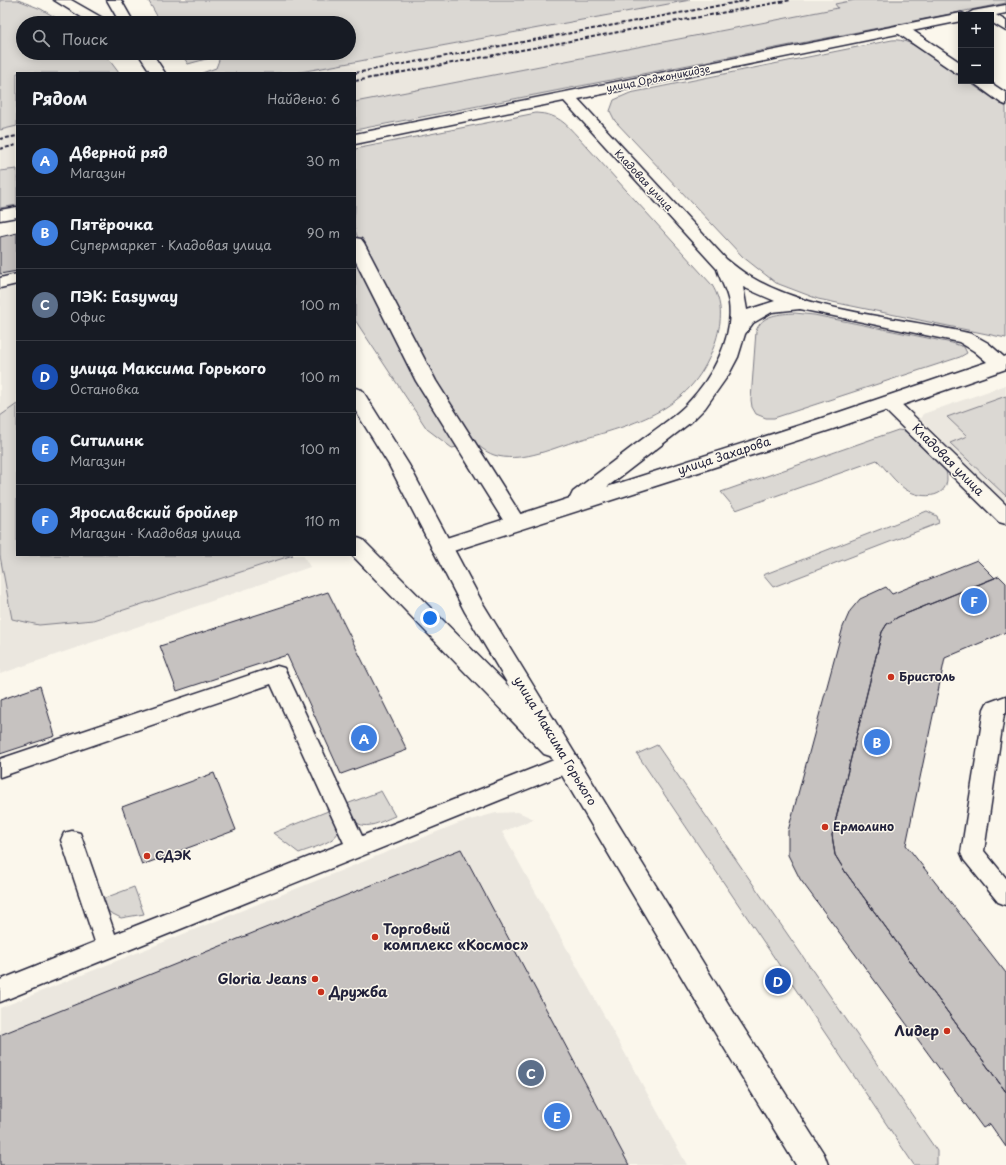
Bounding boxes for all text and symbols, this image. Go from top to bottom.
map controls [958,12,994,84]
button: + [958,12,994,48]
search box [16,16,356,60]
icon: search [30,27,52,49]
text: Поиск [62,27,108,50]
button: − [958,48,994,84]
street label: улица Орджоникидзе [605,60,712,95]
text: Рядом [32,85,87,111]
text: Найдено: 6 [267,89,340,108]
text: Дверной ряд [70,140,168,163]
street label: Кладовая улица [612,145,677,214]
text: A [40,151,50,170]
text: 30 m [306,151,340,170]
text: Магазин [70,163,126,182]
text: Пятёрочка [70,212,153,235]
text: B [41,223,49,242]
text: 90 m [307,223,340,242]
text: Супермаркет · Кладовая улица [70,235,271,254]
text: ПЭК: Easyway [70,284,178,307]
text: C [40,295,50,314]
text: 100 m [300,295,340,314]
text: Офис [70,307,105,326]
text: улица Максима Горького [70,356,266,379]
text: D [40,367,50,386]
text: 100 m [300,367,340,386]
text: Остановка [70,379,139,398]
street label: Кладовая улица [909,419,989,500]
text: Ситилинк [70,428,144,451]
street label: улица Захарова [675,431,773,479]
text: E [41,439,49,458]
text: 100 m [300,439,340,458]
text: Магазин [70,451,126,470]
text: Ярославский бройлер [70,500,238,523]
text: F [41,511,49,530]
text: 110 m [305,511,340,530]
text: Магазин · Кладовая улица [70,523,241,542]
pin: F [961,586,987,616]
your location [420,608,440,628]
place label: Бристоль [899,667,955,685]
street label: улица Максима Горького [510,672,602,809]
marker: Бристоль [886,672,896,682]
pin: A [351,723,377,753]
pin: B [864,727,890,757]
place label: Ермолино [833,817,894,835]
marker: Ермолино [820,822,830,832]
place label: СДЭК [155,846,191,864]
marker: СДЭК [142,851,152,861]
place label: Торговый комплекс «Космос» [383,918,529,955]
marker: Торговый комплекс «Космос» [370,932,380,942]
pin: D [765,966,791,996]
place label: Gloria Jeans [217,968,307,989]
marker: Gloria Jeans [310,974,320,984]
place label: Дружба [328,981,388,1002]
marker: Дружба [316,987,326,997]
place label: Лидер [895,1020,939,1041]
marker: Лидер [942,1026,952,1036]
pin: C [518,1058,544,1088]
pin: E [544,1101,570,1131]

